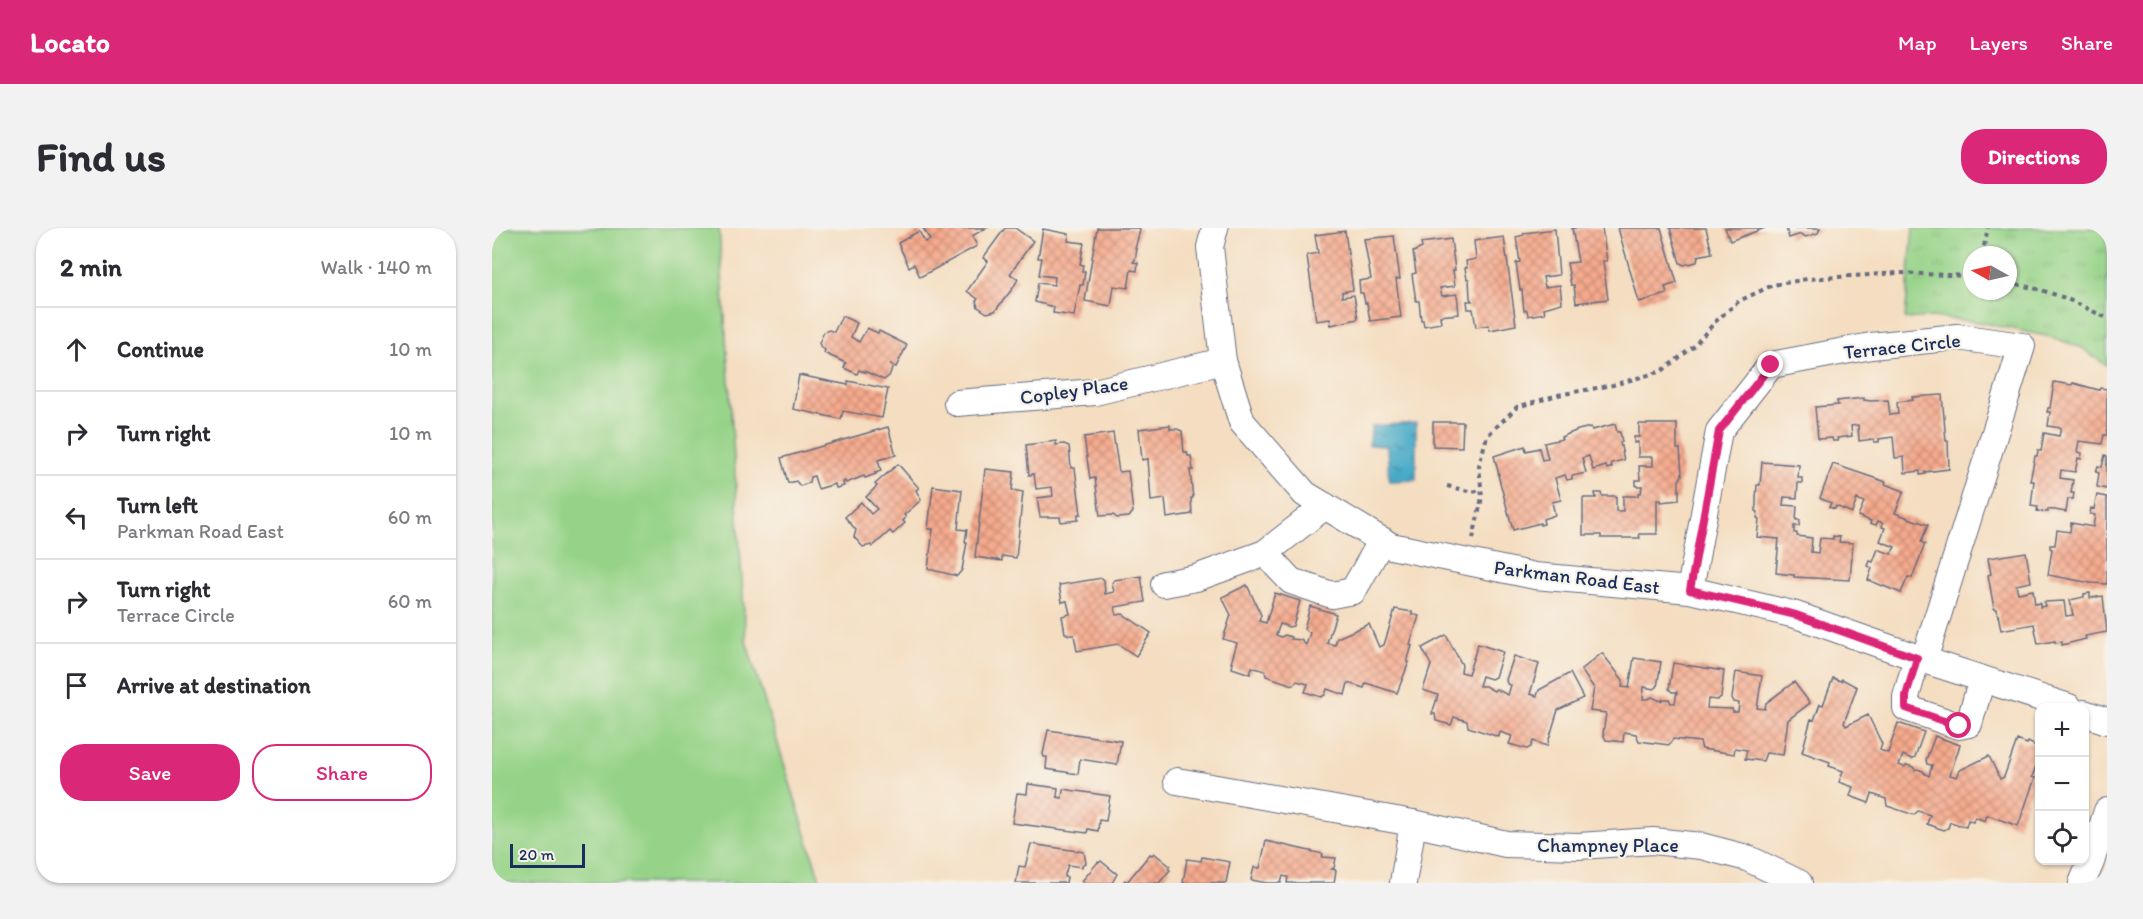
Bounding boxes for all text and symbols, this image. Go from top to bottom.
text: Locato [30,25,110,59]
text: Map [1898,30,1937,55]
text: Layers [1970,30,2028,55]
text: Share [2061,30,2113,55]
button: Directions [1961,129,2107,184]
text: Find us [36,131,166,182]
north arrow [1963,246,2017,300]
text: 2 min [60,251,122,283]
text: Walk · 140 m [321,255,432,279]
street label: Terrace Circle [1842,328,1962,364]
icon: ahead [60,333,93,366]
text: Continue [117,336,204,363]
text: 10 m [389,337,432,361]
route end [1757,351,1783,377]
street label: Copley Place [1018,371,1130,409]
icon: right [60,417,93,450]
text: Turn right [117,420,211,447]
text: 10 m [389,421,432,445]
text: Turn left [117,492,198,519]
icon: left [60,501,93,534]
text: 60 m [388,505,432,529]
text: Parkman Road East [117,519,284,543]
street label: Parkman Road East [1493,555,1661,599]
text: Turn right [117,576,211,603]
icon: right [60,585,93,618]
text: 60 m [388,589,432,613]
text: Terrace Circle [117,603,235,627]
icon: arrive [60,669,93,702]
text: Arrive at destination [117,672,311,699]
map controls [2035,703,2089,865]
button: + [2035,703,2089,757]
route start [1945,712,1971,738]
button: Save [60,744,240,801]
button: Share [252,744,432,801]
button: − [2035,757,2089,811]
button: locate [2035,811,2089,865]
street label: Champney Place [1537,833,1679,857]
scale bar [510,841,585,868]
text: 20 m [519,845,554,864]

